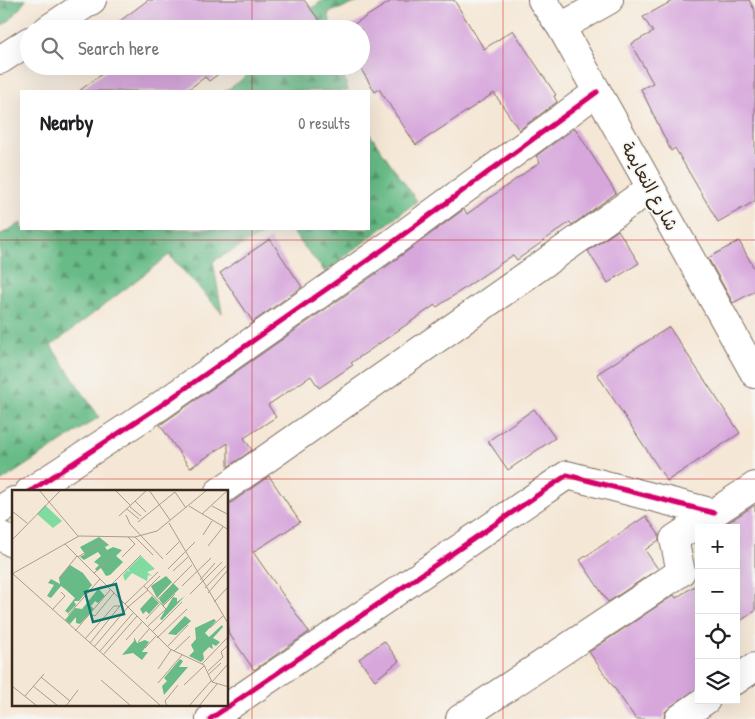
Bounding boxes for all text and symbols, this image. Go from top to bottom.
search box [20,20,370,75]
icon: search [38,34,66,62]
text: Search here [78,35,159,61]
text: Nearby [40,108,93,137]
text: 0 results [298,112,350,134]
street label: شارع النعايمة [615,137,685,235]
inset map [12,490,229,706]
map controls [695,524,740,704]
button: + [695,524,740,569]
button: − [695,569,740,614]
button: locate [695,614,740,659]
button: layers [695,659,740,704]

